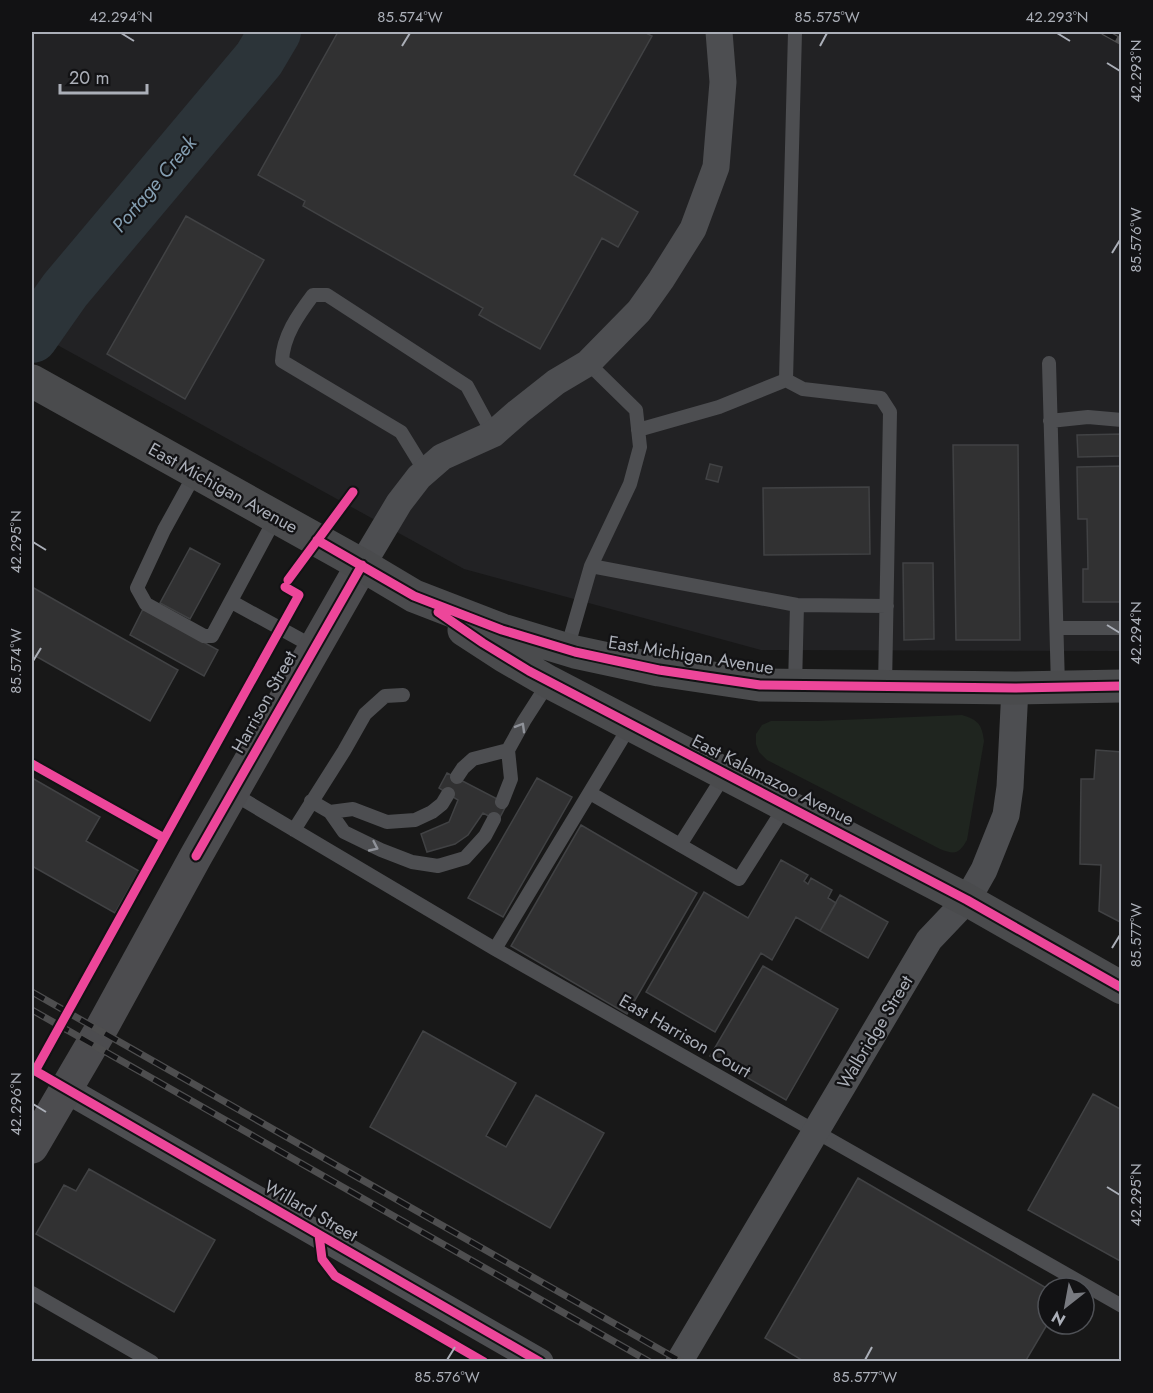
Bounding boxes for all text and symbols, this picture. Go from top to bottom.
text: 42.294°N [89,6,153,28]
text: 85.574°W [377,6,443,28]
text: 85.575°W [795,6,860,28]
text: 42.293°N [1026,6,1088,28]
text: 42.293°N [1125,40,1147,102]
scale bar [60,57,147,95]
text: 20 m [69,65,109,91]
water label: Portage Creek [105,129,204,239]
text: 85.576°W [1125,207,1147,273]
street label: East Michigan Avenue [144,436,302,540]
text: 42.295°N [5,510,27,574]
text: 42.294°N [1125,601,1147,665]
text: 85.574°W [5,628,27,694]
street label: East Michigan Avenue [606,629,776,681]
street label: Harrison Street [225,645,303,758]
one-way arrow [514,723,525,734]
street label: East Kalamazoo Avenue [687,728,859,832]
one-way arrow [368,839,379,851]
text: 85.577°W [1125,903,1147,967]
street label: Walbridge Street [831,970,919,1094]
street label: East Harrison Court [614,988,756,1085]
text: 42.296°N [5,1072,27,1136]
text: 42.295°N [1125,1163,1147,1227]
street label: Willard Street [259,1174,363,1249]
north arrow [1036,1276,1096,1336]
text: N [1047,1305,1070,1332]
text: 85.576°W [414,1366,480,1388]
text: 85.577°W [833,1366,897,1388]

